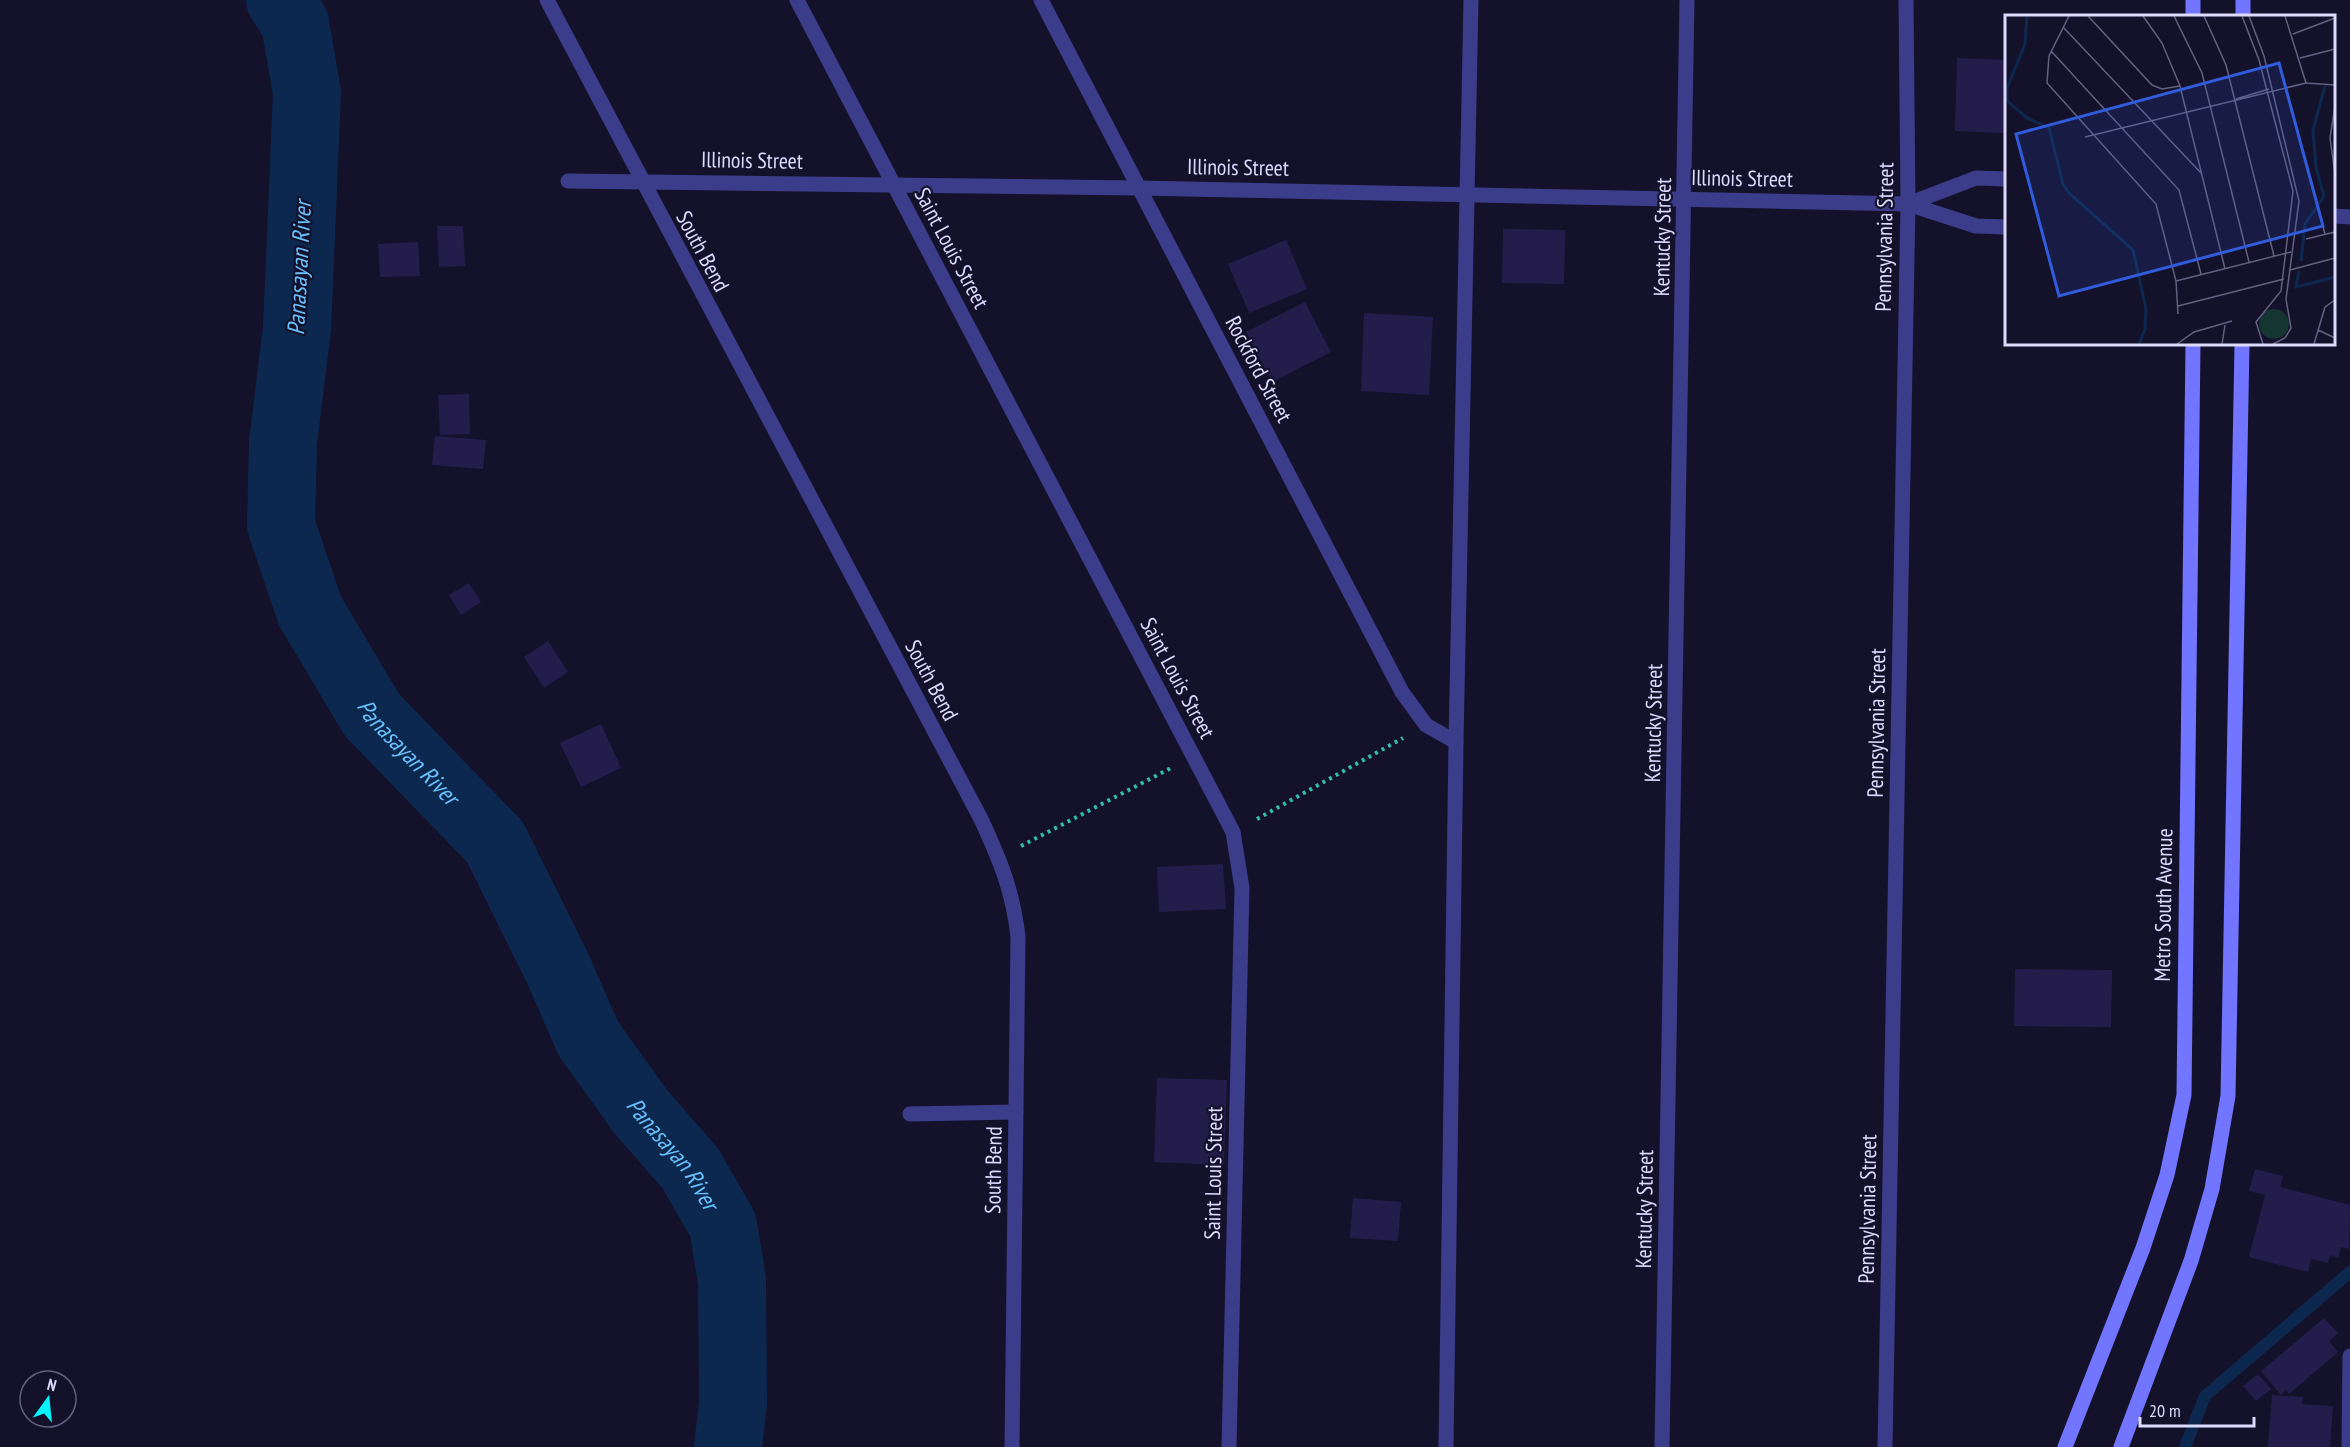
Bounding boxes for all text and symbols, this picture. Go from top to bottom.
inset map [2005,15,2335,345]
street label: Illinois Street [701,145,803,175]
street label: Illinois Street [1187,152,1289,182]
street label: Pennsylvania Street [1869,162,1899,312]
street label: Illinois Street [1691,163,1793,193]
street label: Kentucky Street [1647,177,1677,297]
street label: Saint Louis Street [908,183,996,313]
water label: Panasayan River [280,197,318,336]
street label: South Bend [670,206,736,296]
street label: Rockford Street [1219,311,1299,427]
street label: Saint Louis Street [1134,613,1222,743]
street label: South Bend [899,635,965,725]
street label: Pennsylvania Street [1861,648,1891,798]
street label: Kentucky Street [1638,663,1668,783]
water label: Panasayan River [351,694,468,814]
street label: Metro South Avenue [2148,828,2178,982]
water label: Panasayan River [620,1091,728,1218]
street label: Saint Louis Street [1198,1106,1228,1240]
street label: South Bend [978,1126,1008,1214]
street label: Pennsylvania Street [1852,1134,1882,1284]
street label: Kentucky Street [1629,1149,1659,1269]
north arrow [18,1369,78,1429]
text: N [45,1374,59,1395]
scale bar [2140,1390,2254,1428]
text: 20 m [2149,1399,2181,1422]

